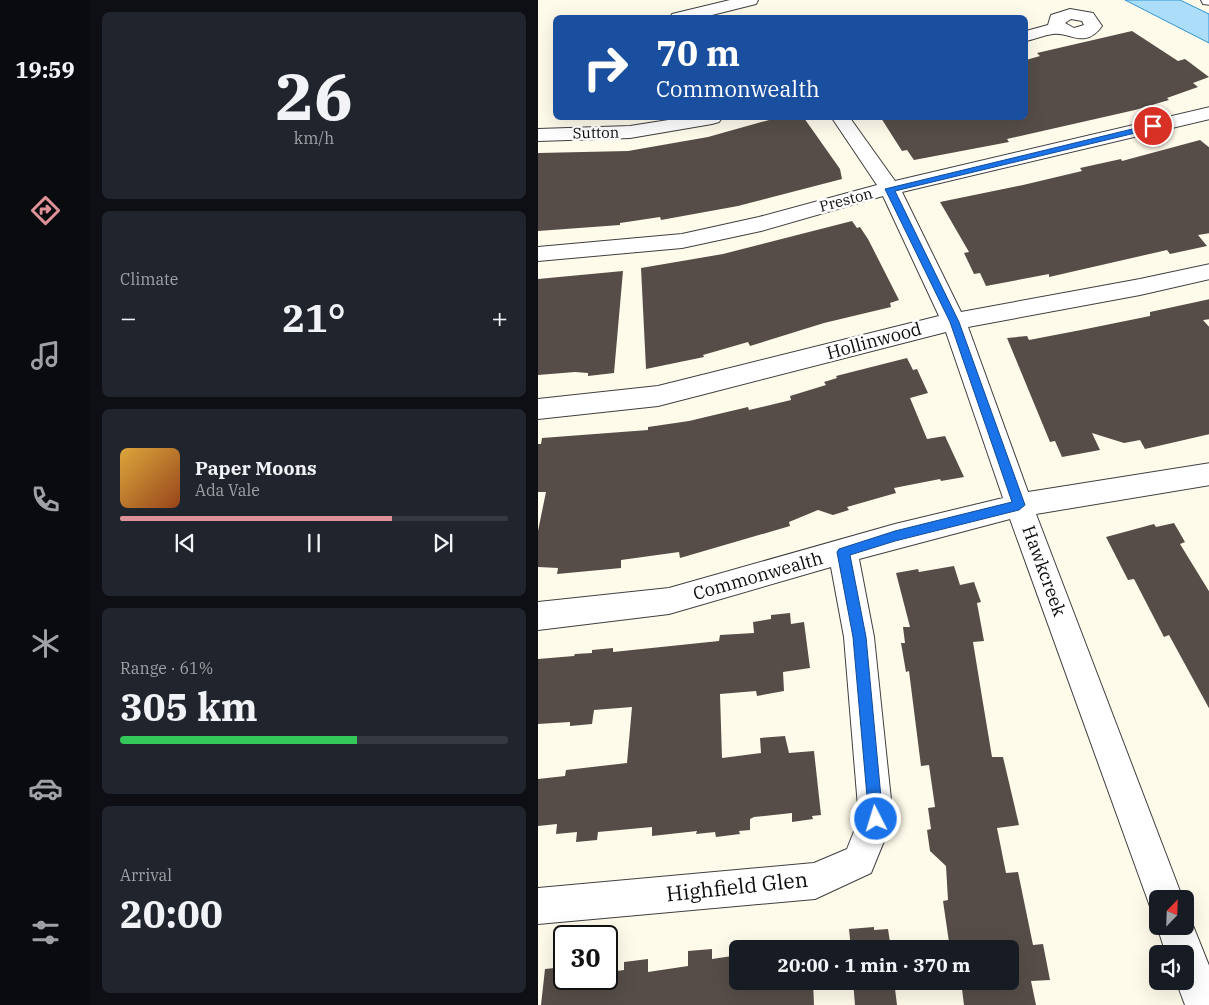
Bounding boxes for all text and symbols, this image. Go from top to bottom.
text: 70 m [656,30,740,76]
icon: right [573,35,638,100]
text: 26 [275,53,353,138]
text: 19:59 [15,55,75,84]
text: Commonwealth [656,74,820,103]
pin [1132,105,1174,147]
icon: arrive [1139,112,1167,140]
street label: Sutton [573,123,620,142]
text: km/h [294,128,334,148]
street label: Preston [817,183,875,216]
icon: directions [28,193,63,228]
text: Climate [120,269,178,289]
text: 21° [282,293,346,342]
text: − [120,299,137,336]
text: + [491,299,508,336]
street label: Hollinwood [824,317,924,364]
icon: music [28,338,63,373]
text: Paper Moons [195,456,317,480]
text: Ada Vale [195,480,260,500]
icon: phone [28,482,63,517]
street label: Hawkcreek [1017,522,1072,620]
icon: previous [171,529,199,557]
icon: pause [300,529,328,557]
icon: next [429,529,457,557]
street label: Commonwealth [690,546,825,605]
icon: climate [28,626,63,661]
text: Range · 61% [120,658,213,678]
text: 305 km [120,682,258,731]
icon: car [28,771,63,806]
position arrow [849,792,901,844]
text: Arrival [120,865,172,885]
street label: Highfield Glen [665,865,809,907]
text: 20:00 [120,889,223,938]
north arrow [1149,890,1194,935]
map controls [1149,890,1194,990]
icon: filters [28,915,63,950]
speed limit sign: 30 [553,925,618,990]
button: sound [1149,945,1194,990]
text: 20:00 · 1 min · 370 m [778,953,970,977]

